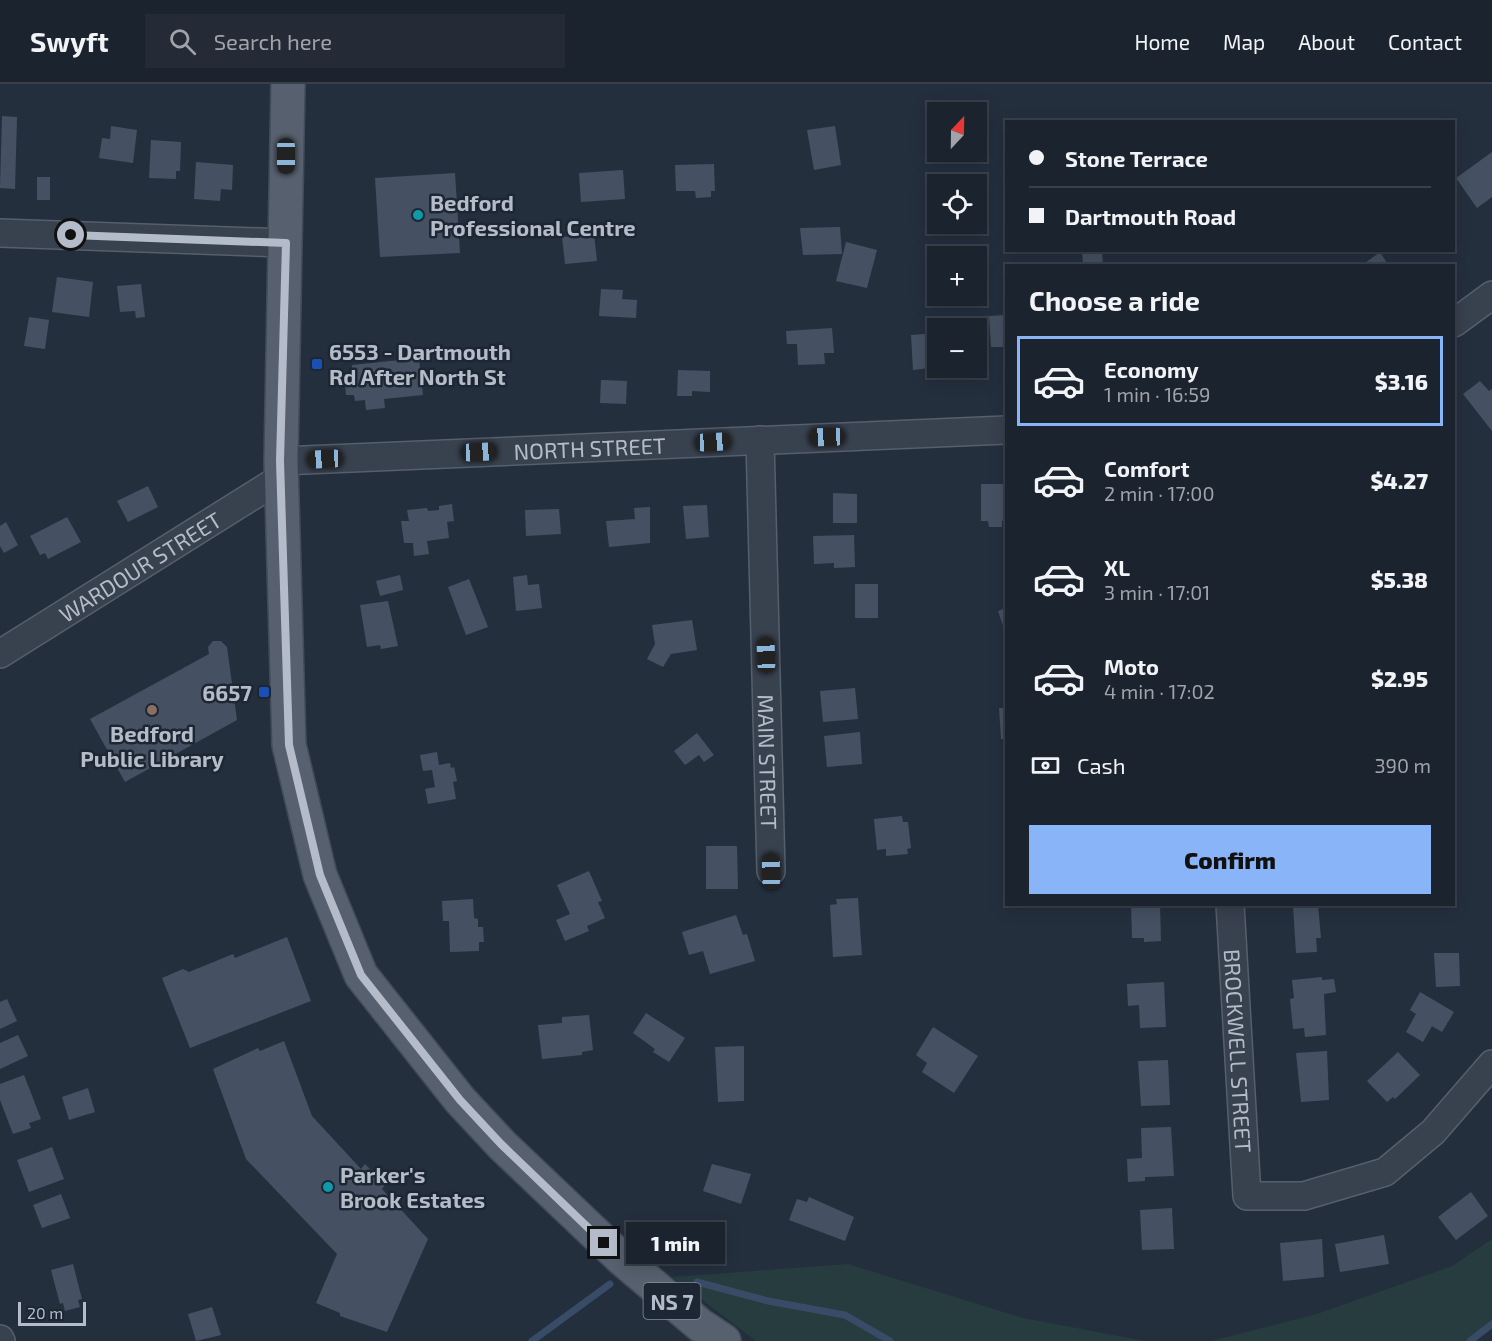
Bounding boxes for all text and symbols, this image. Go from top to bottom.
search box [145,14,565,68]
text: Swyft [30,24,109,58]
icon: search [166,25,199,58]
text: Search here [214,28,332,54]
text: Home [1134,29,1190,54]
text: Map [1223,29,1265,54]
text: About [1298,29,1355,54]
text: Contact [1388,29,1462,54]
north arrow [927,102,987,162]
map controls [927,102,987,378]
car [277,138,295,174]
text: Stone Terrace [1065,145,1208,171]
button: locate [927,174,987,234]
place label: Bedford Professional Centre [430,189,636,240]
text: Dartmouth Road [1065,203,1236,229]
marker: Bedford Professional Centre [411,208,425,222]
route start [57,221,84,248]
button: + [927,246,987,306]
text: Choose a ride [1029,284,1200,316]
button: − [927,318,987,378]
place label: 6553 - Dartmouth Rd After North St [329,338,511,389]
icon: car [1032,354,1086,408]
text: Economy [1104,356,1199,382]
marker: 6553 - Dartmouth Rd After North St [310,357,324,371]
text: $3.16 [1375,368,1428,394]
text: 1 min · 16:59 [1104,382,1210,406]
car [809,427,845,447]
street label: NORTH STREET [513,432,667,464]
car [695,432,731,452]
car [461,442,497,462]
car [307,449,343,469]
icon: car [1032,453,1086,507]
text: Comfort [1104,455,1189,481]
text: $4.27 [1370,467,1428,493]
text: 2 min · 17:00 [1104,481,1214,505]
street label: WARDOUR STREET [54,506,226,627]
icon: car [1032,552,1086,606]
text: XL [1104,554,1130,580]
text: $5.38 [1371,566,1428,592]
text: 3 min · 17:01 [1104,580,1210,604]
car [756,637,776,673]
icon: car [1032,651,1086,705]
text: Moto [1104,653,1159,679]
text: $2.95 [1371,665,1428,691]
place label: 6657 [202,679,252,705]
text: 4 min · 17:02 [1104,679,1215,703]
marker: 6657 [257,685,271,699]
street label: MAIN STREET [753,694,783,830]
marker: Bedford Public Library [145,703,159,717]
place label: Bedford Public Library [80,720,224,772]
icon: cash [1029,749,1062,782]
text: Cash [1077,752,1126,778]
text: 390 m [1374,753,1431,777]
button: Confirm [1029,825,1431,894]
car [762,853,780,889]
street label: BROCKWELL STREET [1220,948,1257,1154]
place label: Parker's Brook Estates [340,1161,485,1212]
marker: Parker's Brook Estates [321,1180,335,1194]
callout: 1 min [625,1222,724,1264]
route end [590,1229,617,1256]
text: 1 min [651,1231,700,1255]
road number: NS 7 [644,1283,700,1319]
scale bar [18,1299,86,1326]
text: 20 m [27,1303,63,1322]

